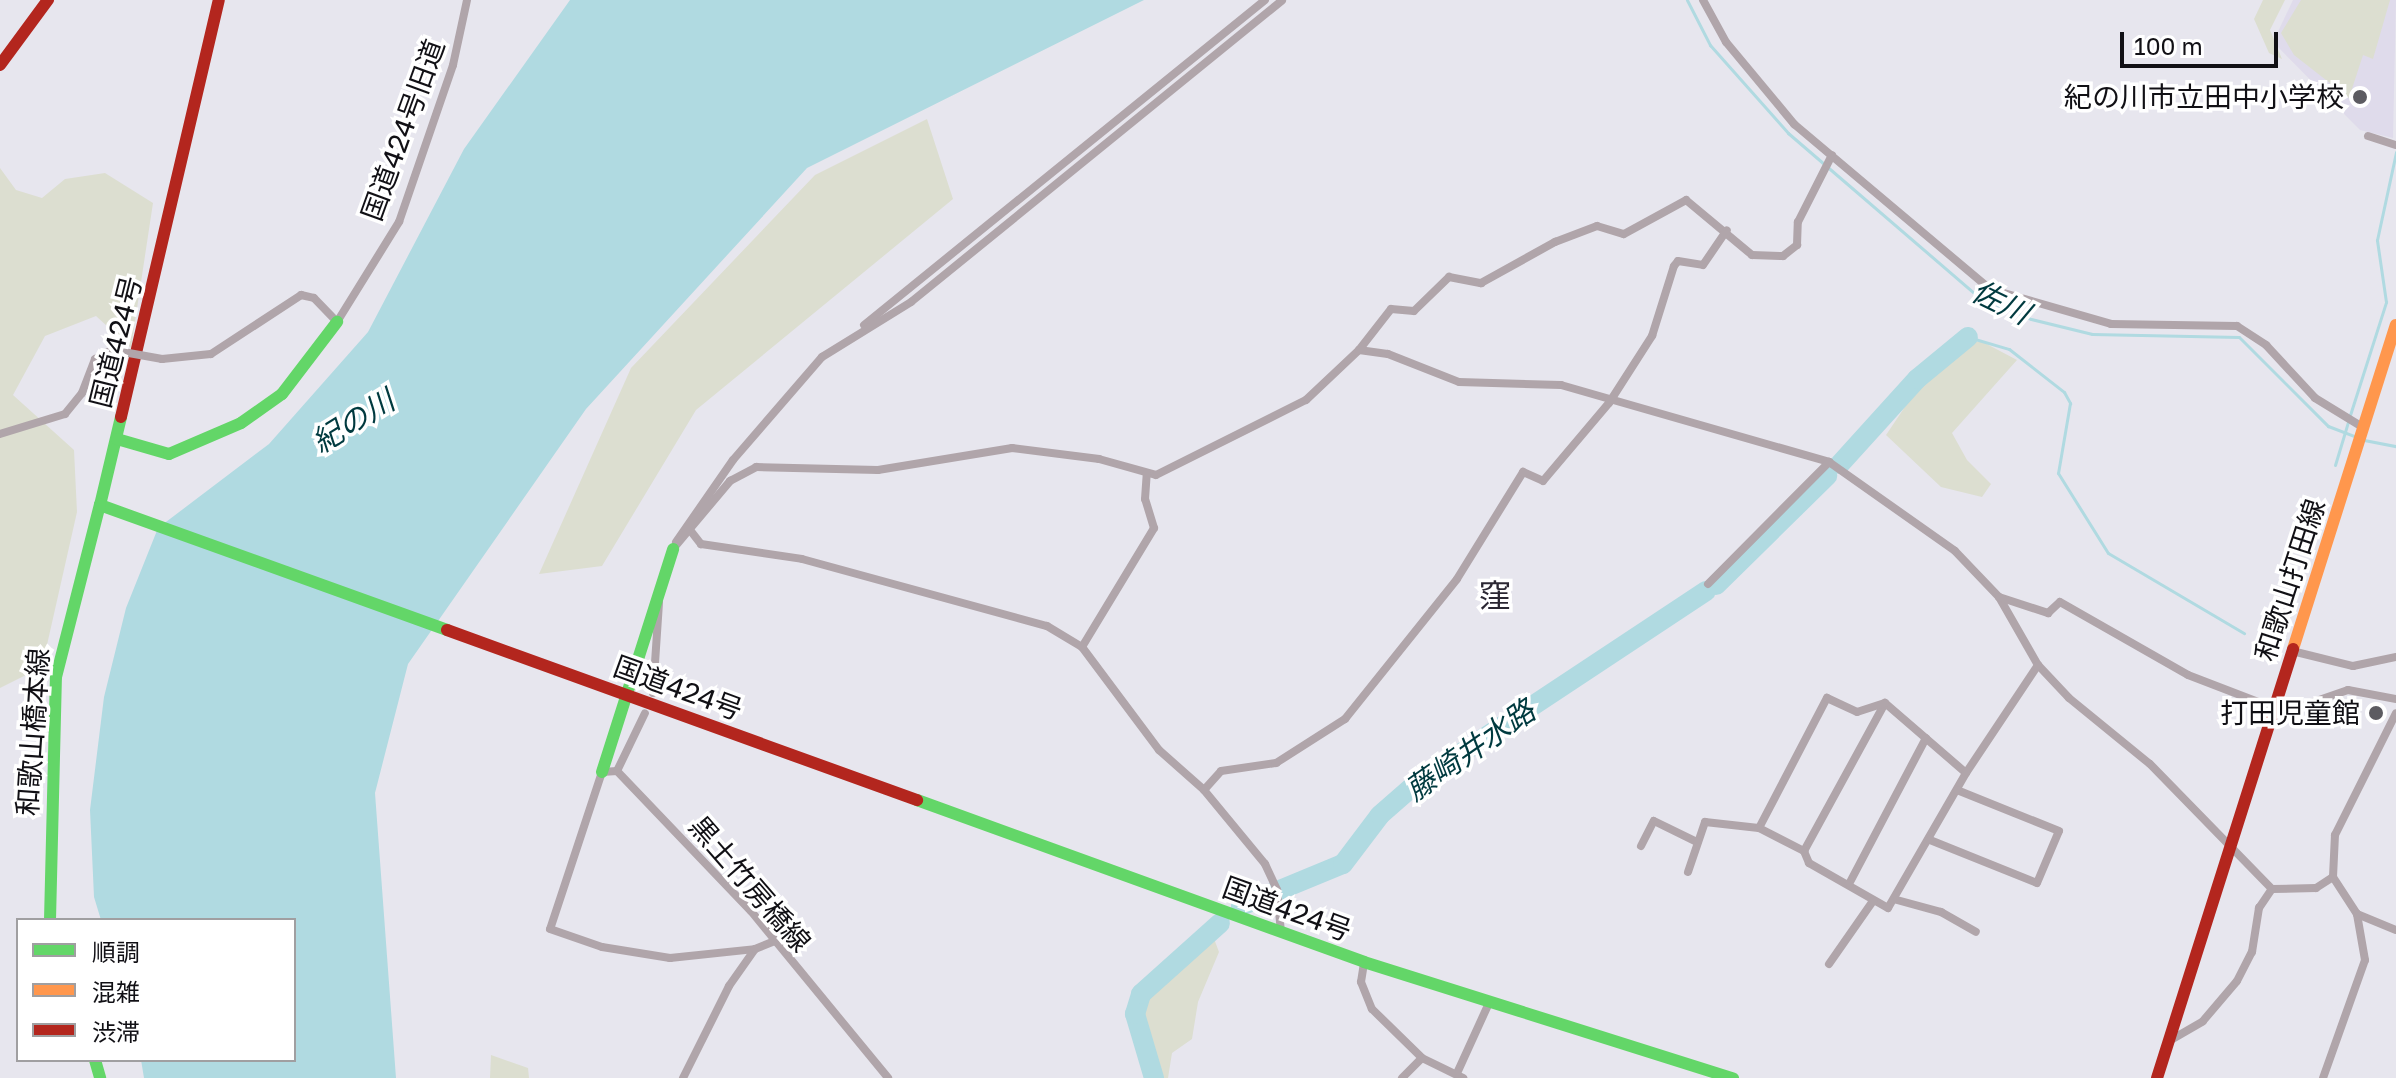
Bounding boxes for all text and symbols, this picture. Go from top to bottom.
scale bar [2124,16,2282,66]
text: 100 m [2134,31,2203,60]
street label: 国道424号旧道 [355,35,451,225]
place label: 紀の川市立田中小学校 [2064,80,2344,114]
marker: 紀の川市立田中小学校 [2351,88,2369,106]
street label: 国道424号 [83,273,149,411]
water label: 佐川 [1966,273,2036,331]
water label: 紀の川 [305,382,401,460]
street label: 和歌山打田線 [2248,495,2332,665]
district label: 窪 [1479,576,1511,614]
street label: 和歌山橋本線 [10,647,56,817]
street label: 国道424号 [609,649,747,727]
water label: 藤崎井水路 [1398,692,1542,808]
place label: 打田児童館 [2220,696,2360,730]
marker: 打田児童館 [2367,704,2385,722]
street label: 黒土竹房橋線 [682,810,818,958]
street label: 国道424号 [1218,870,1356,948]
legend [16,918,296,1062]
text: 順調 [92,937,140,966]
text: 混雑 [92,977,140,1006]
text: 渋滞 [92,1017,140,1046]

